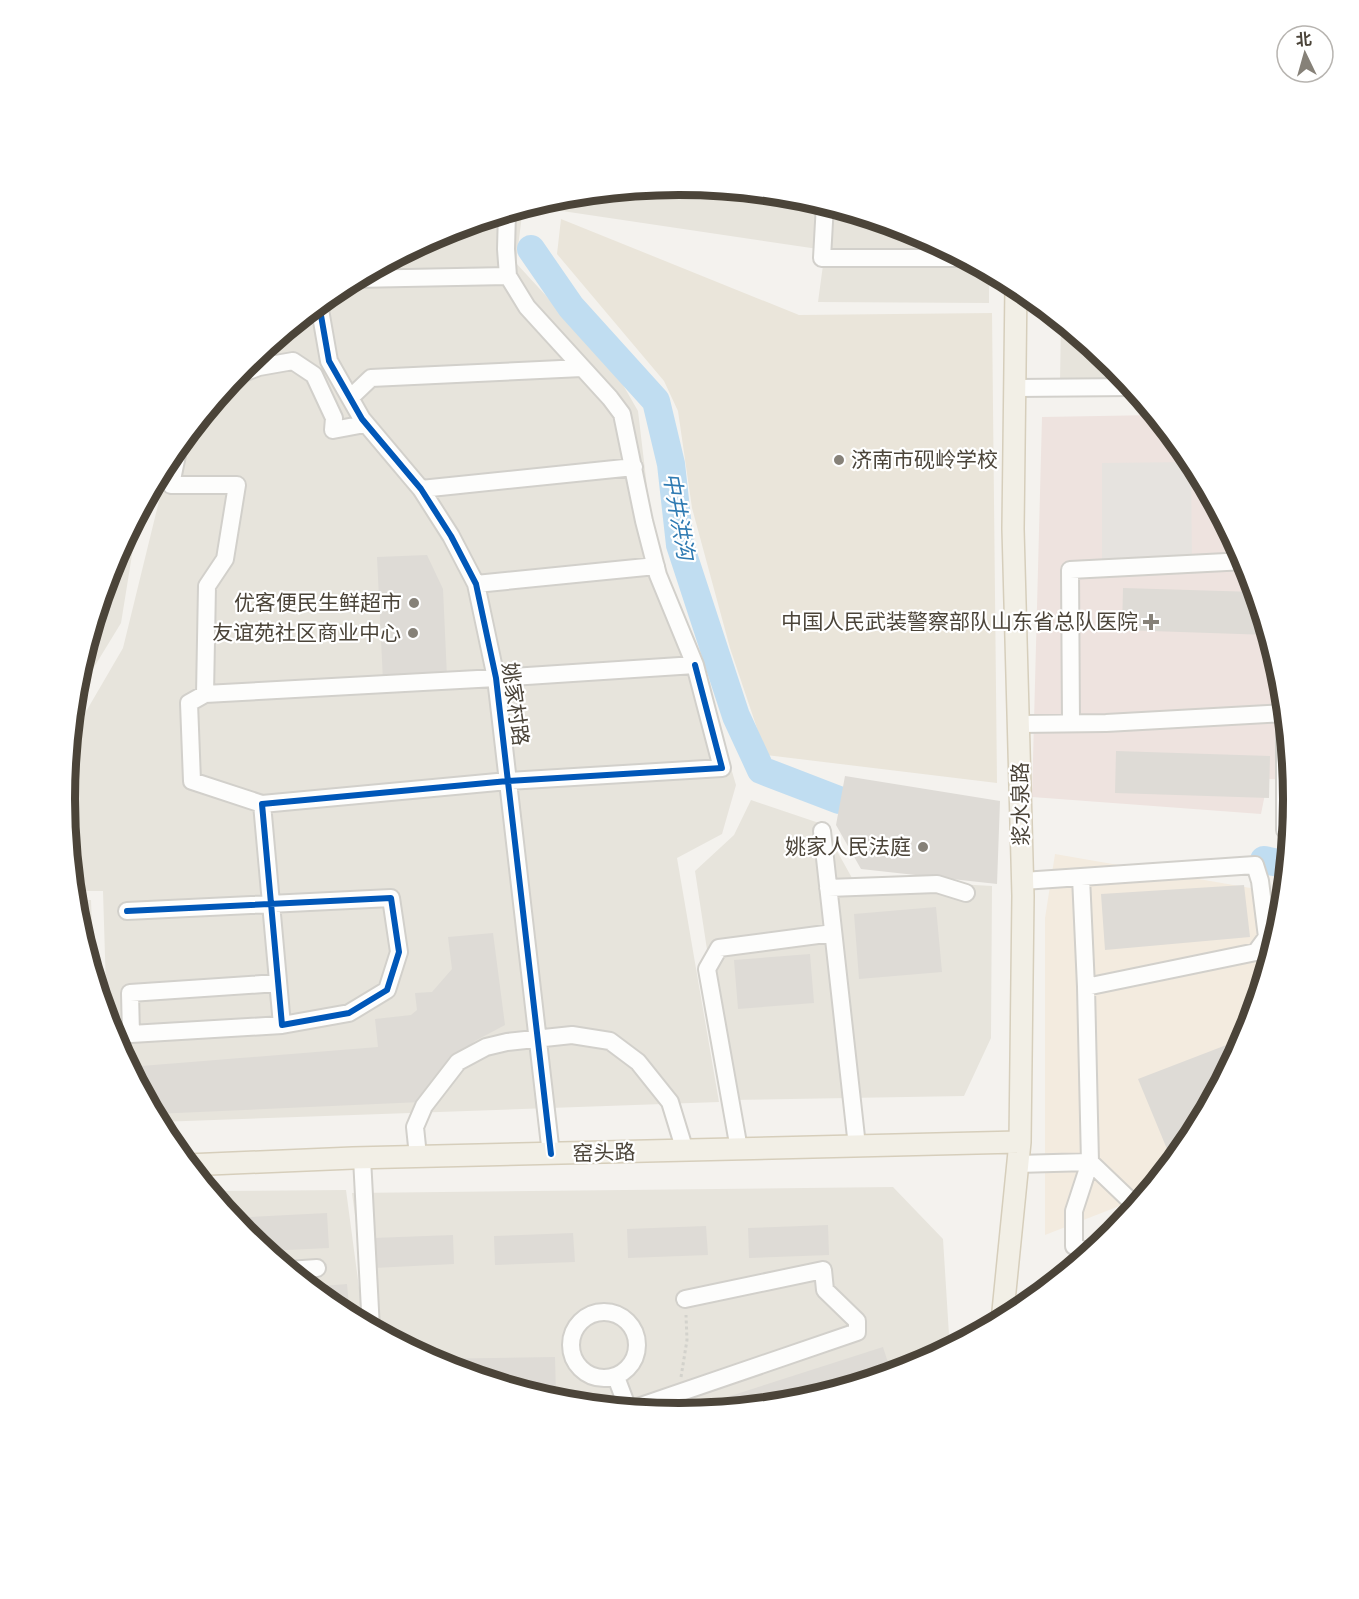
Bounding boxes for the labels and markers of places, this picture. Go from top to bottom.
place label: 济南市砚岭学校 [851,446,998,474]
marker: 济南市砚岭学校 [832,453,846,467]
place label: 优客便民生鲜超市 [234,589,402,617]
marker: 优客便民生鲜超市 [407,596,421,610]
place label: 中国人民武装警察部队山东省总队医院 [781,608,1138,636]
marker: 中国人民武装警察部队山东省总队医院 [1142,613,1160,631]
place label: 友谊苑社区商业中心 [212,619,401,647]
marker: 友谊苑社区商业中心 [406,626,420,640]
place label: 姚家人民法庭 [785,833,911,861]
marker: 姚家人民法庭 [916,840,930,854]

